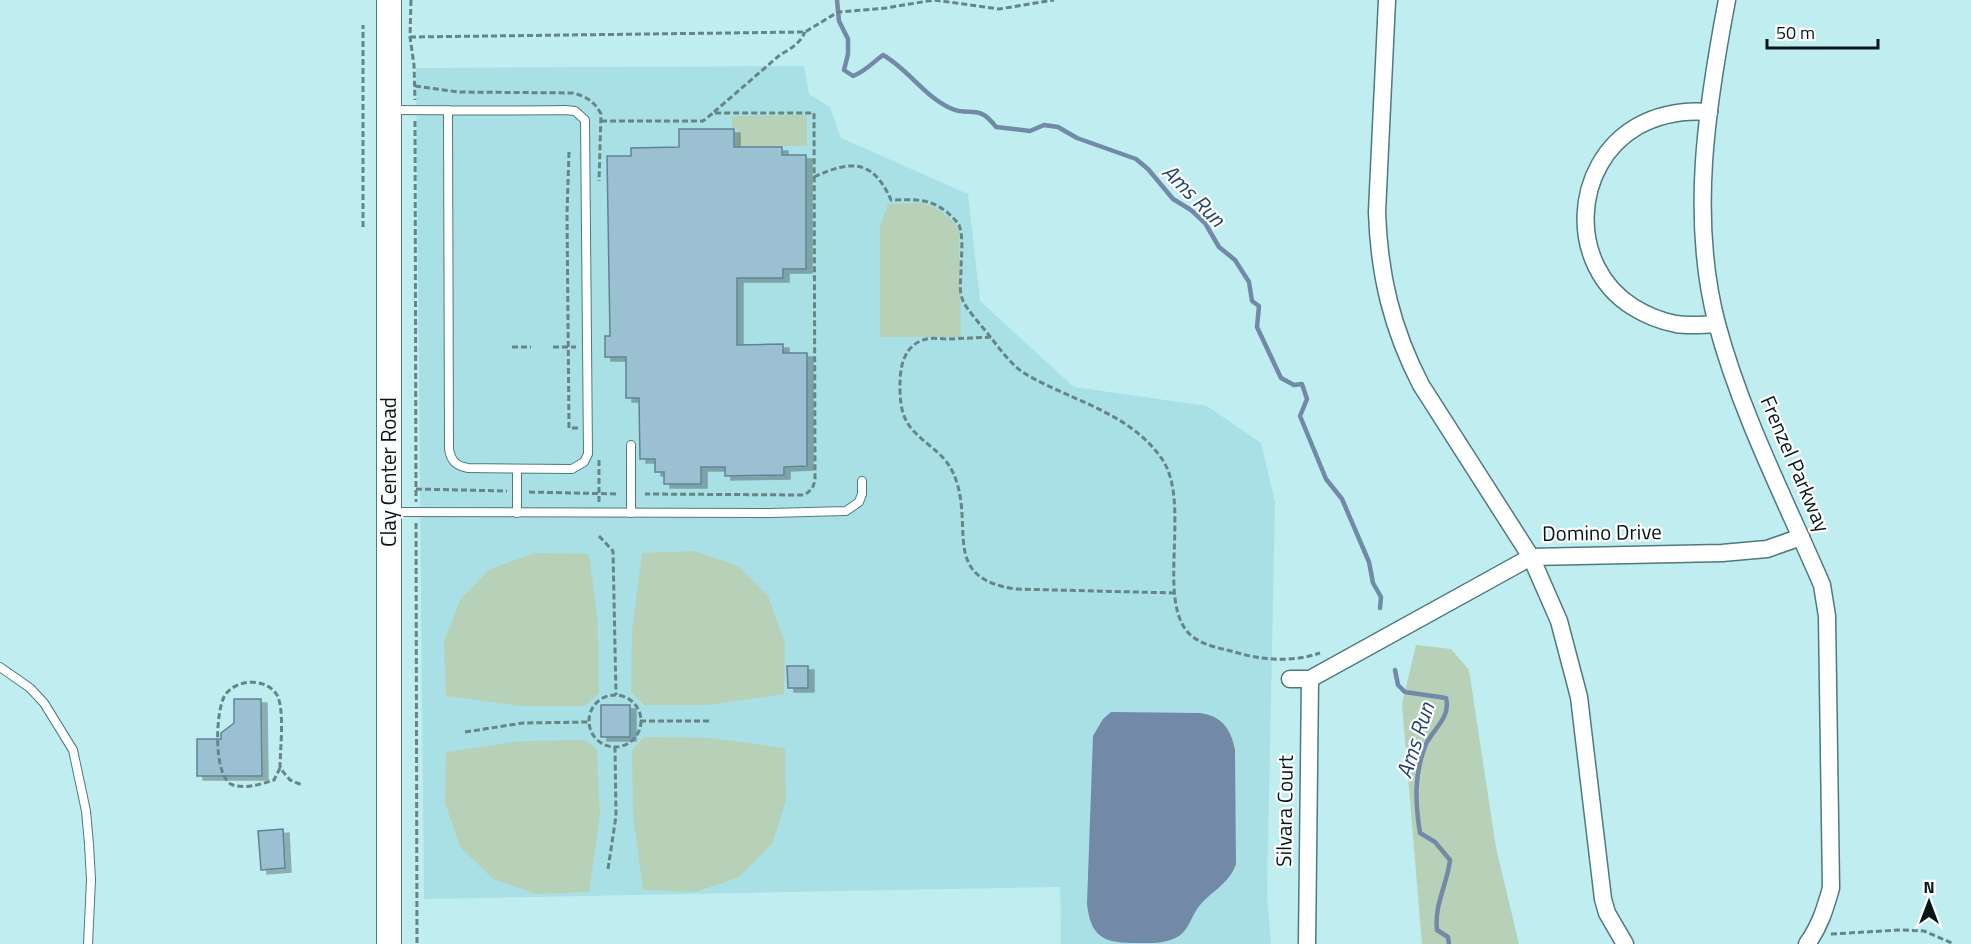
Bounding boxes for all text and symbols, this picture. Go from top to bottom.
scale bar [1767,12,1878,50]
text: 50 m [1776,19,1815,46]
water label: Ams Run [1154,155,1234,235]
street label: Frenzel Parkway [1753,390,1839,537]
street label: Clay Center Road [372,397,404,547]
street label: Domino Drive [1542,515,1662,549]
water label: Ams Run [1387,697,1444,782]
street label: Silvara Court [1267,754,1301,867]
north arrow [1899,872,1959,932]
text: N [1923,875,1935,899]

